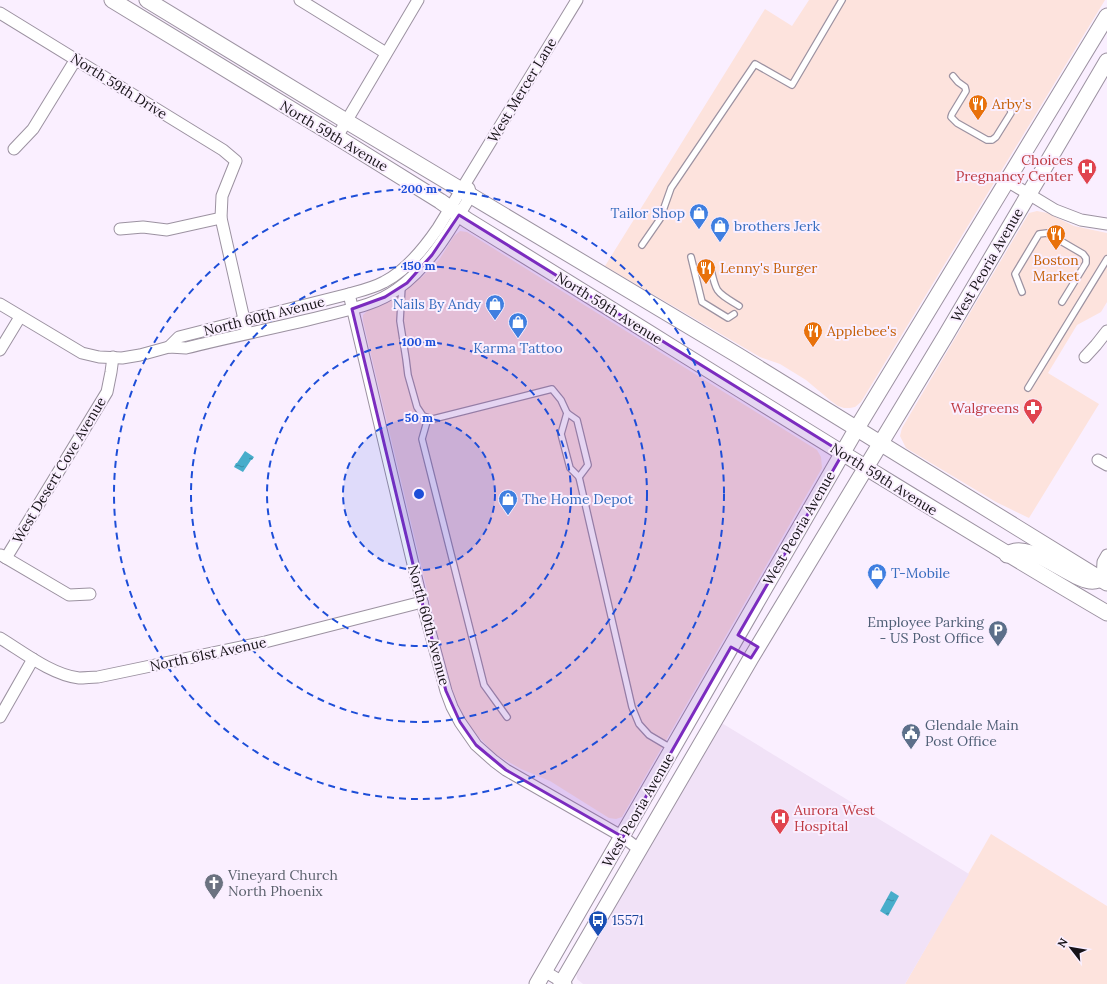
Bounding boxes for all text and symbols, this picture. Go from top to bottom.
street label: West Mercer Lane [484,34,561,146]
street label: North 59th Drive [67,49,171,123]
restaurant icon: Arby's [967,93,989,121]
place label: Arby's [991,95,1032,113]
street label: North 59th Avenue [277,97,392,176]
place label: Choices Pregnancy Center [956,151,1073,185]
hospital icon: Choices Pregnancy Center [1076,157,1098,185]
text: 200 m [401,181,437,196]
shop icon: Tailor Shop [688,202,710,230]
place label: Tailor Shop [611,204,685,222]
street label: West Peoria Avenue [947,204,1027,325]
shop icon: brothers Jerk [709,215,731,243]
place label: brothers Jerk [734,217,821,235]
restaurant icon: Boston Market [1045,223,1067,251]
place label: Boston Market [1033,251,1080,285]
restaurant icon: Lenny's Burger [695,257,717,285]
text: 150 m [402,258,436,273]
place label: Lenny's Burger [720,259,817,277]
street label: North 59th Avenue [552,268,666,348]
street label: North 60th Avenue [202,292,327,340]
shop icon: Nails By Andy [484,293,506,321]
place label: Nails By Andy [393,295,482,313]
shop icon: Karma Tattoo [507,311,529,339]
restaurant icon: Applebee's [802,320,824,348]
place label: Applebee's [826,322,896,340]
text: 100 m [402,334,436,349]
place label: Karma Tattoo [473,339,563,357]
street label: West Desert Cove Avenue [8,393,110,546]
pharmacy icon: Walgreens [1022,397,1044,425]
place label: Walgreens [951,399,1019,417]
text: 50 m [405,410,433,425]
street label: North 59th Avenue [827,439,941,519]
street label: West Peoria Avenue [759,467,839,588]
centre of rings [412,487,426,501]
shop icon: The Home Depot [497,488,519,516]
place label: The Home Depot [522,490,634,508]
shop icon: T-Mobile [866,562,888,590]
street label: North 60th Avenue [404,563,454,688]
place label: T-Mobile [891,564,951,582]
place label: Employee Parking - US Post Office [867,613,984,647]
parking icon: Employee Parking - US Post Office [987,619,1009,647]
street label: North 61st Avenue [148,633,268,675]
place label: Glendale Main Post Office [925,716,1019,750]
public building icon: Glendale Main Post Office [900,722,922,750]
street label: West Peoria Avenue [598,749,678,870]
place label: Aurora West Hospital [793,801,876,835]
hospital icon: Aurora West Hospital [769,807,791,835]
place label: Vineyard Church North Phoenix [227,866,338,900]
church icon: Vineyard Church North Phoenix [203,872,225,900]
bus stop icon: 15571 [587,909,609,937]
place label: 15571 [612,911,644,929]
north arrow [1051,928,1091,968]
text: N [1054,935,1071,950]

